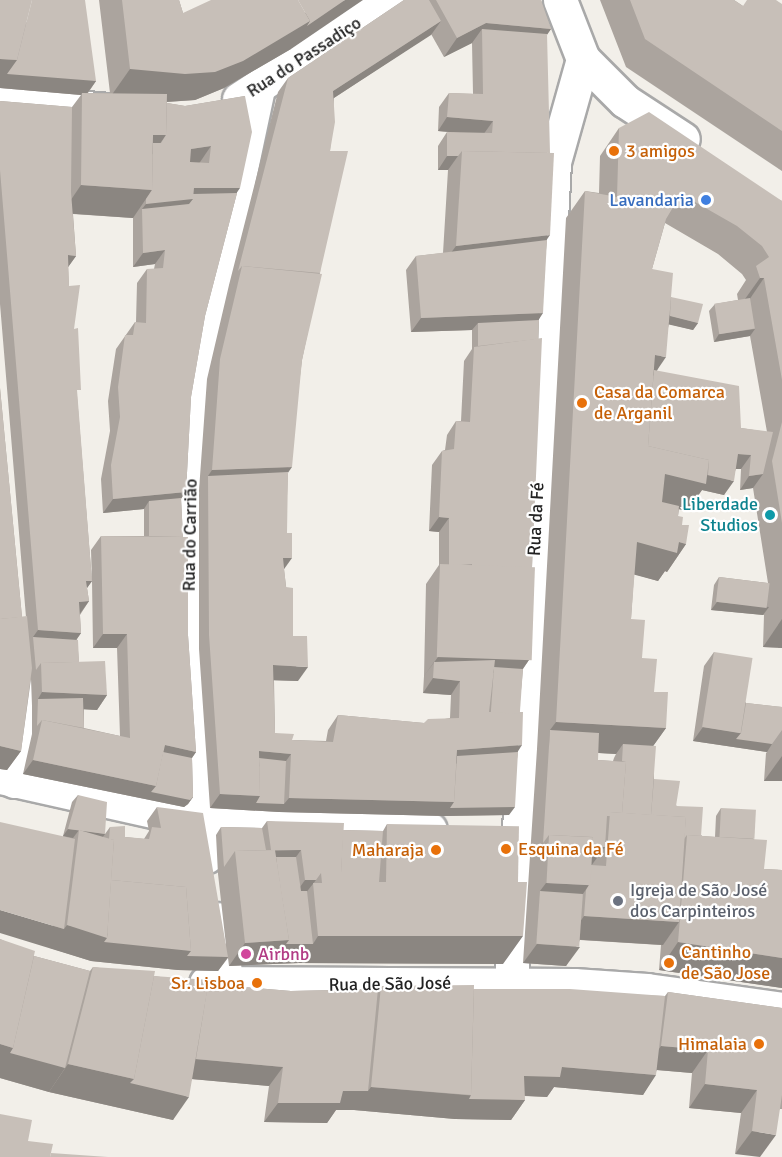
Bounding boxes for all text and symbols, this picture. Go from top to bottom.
street label: Rua do Passadiço [243,12,365,102]
place label: 3 amigos [626,140,695,162]
marker: 3 amigos [607,144,621,158]
place label: Lavandaria [609,189,694,211]
marker: Lavandaria [699,193,713,207]
place label: Casa da Comarca de Arganil [594,382,725,424]
marker: Casa da Comarca de Arganil [575,396,589,410]
street label: Rua do Carrião [178,478,202,592]
street label: Rua da Fé [523,482,549,556]
place label: Liberdade Studios [682,494,758,536]
marker: Liberdade Studios [763,508,777,522]
place label: Esquina da Fé [518,838,624,860]
place label: Maharaja [352,839,424,861]
marker: Esquina da Fé [499,842,513,856]
marker: Maharaja [429,843,443,857]
place label: Igreja de São José dos Carpinteiros [630,880,767,922]
marker: Igreja de São José dos Carpinteiros [611,894,625,908]
place label: Cantinho de São Jose [681,942,770,984]
place label: Airbnb [258,943,309,965]
marker: Airbnb [239,947,253,961]
marker: Cantinho de São Jose [662,956,676,970]
place label: Sr. Lisboa [171,972,245,994]
street label: Rua de São José [329,972,451,996]
marker: Sr. Lisboa [250,976,264,990]
place label: Himalaia [678,1033,747,1055]
marker: Himalaia [752,1037,766,1051]

